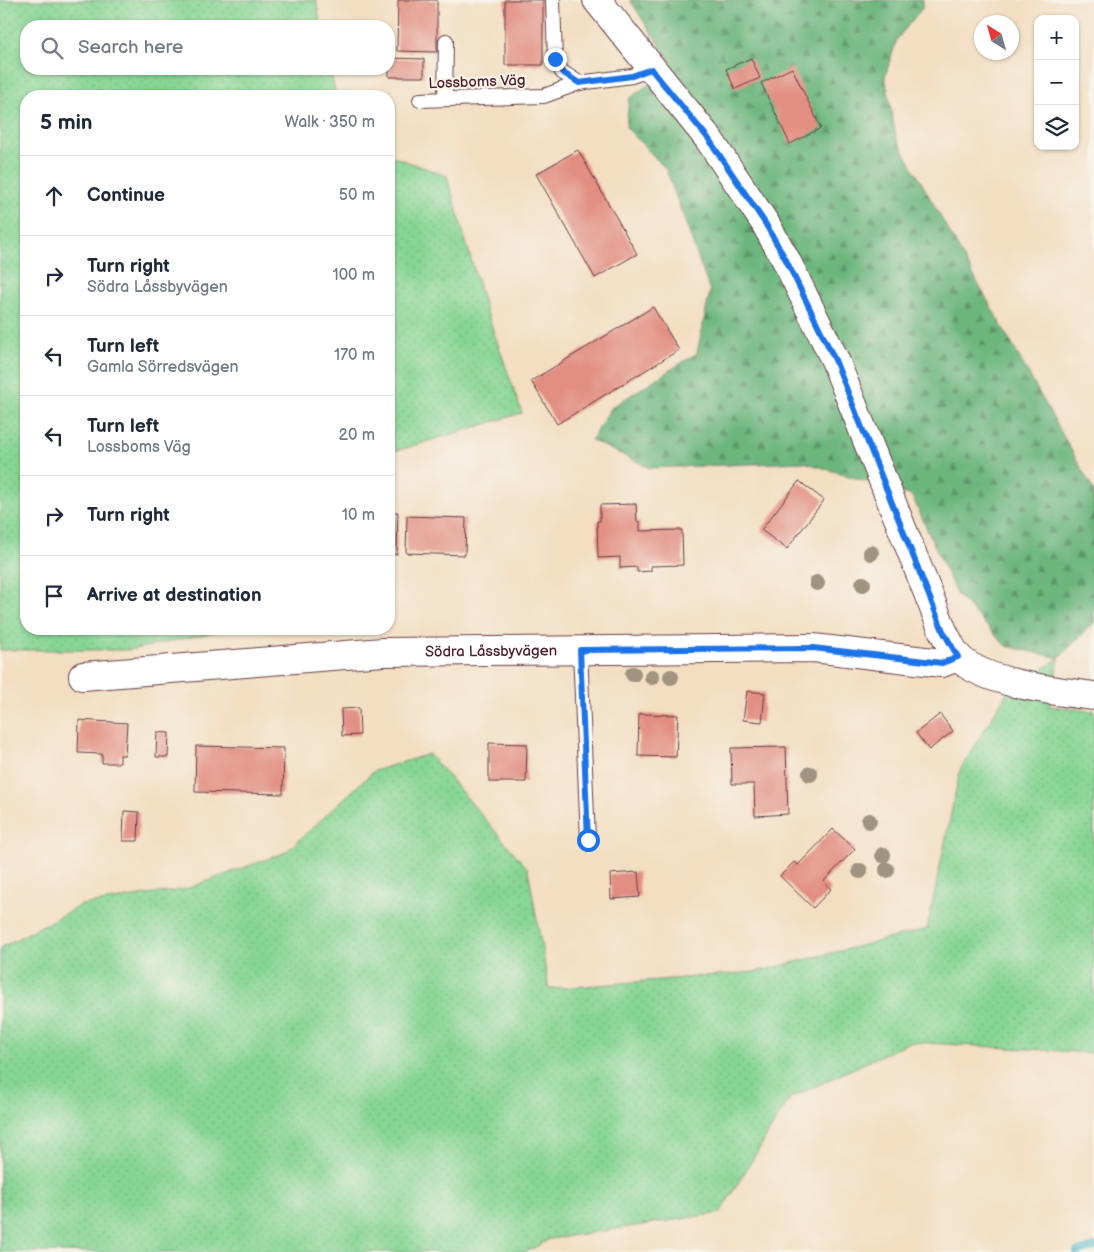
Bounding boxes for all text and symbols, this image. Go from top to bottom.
north arrow [974,15,1019,60]
map controls [1034,15,1079,150]
button: + [1034,15,1079,60]
search box [20,20,395,75]
icon: search [38,34,66,62]
text: Search here [78,36,183,59]
route end [544,48,567,71]
button: − [1034,60,1079,105]
street label: Lossboms Väg [428,71,526,93]
button: layers [1034,105,1079,150]
text: 5 min [40,110,93,135]
text: Walk · 350 m [284,113,375,132]
icon: ahead [40,182,68,210]
text: Continue [87,184,165,207]
text: 50 m [339,186,375,205]
text: Turn right [87,255,170,278]
icon: right [40,262,68,290]
text: 100 m [332,266,375,285]
text: Södra Låssbyvägen [87,278,228,297]
text: Turn left [87,335,159,358]
icon: left [40,342,68,370]
text: 170 m [334,346,375,365]
text: Gamla Sörredsvägen [87,358,239,377]
text: Turn left [87,415,159,438]
icon: left [40,422,68,450]
text: 20 m [339,426,375,445]
text: Lossboms Väg [87,438,191,457]
icon: right [40,502,68,530]
text: Turn right [87,504,170,527]
text: 10 m [342,506,375,525]
icon: arrive [40,582,68,610]
text: Arrive at destination [87,584,262,607]
street label: Södra Låssbyvägen [425,641,557,661]
route start [577,829,600,852]

